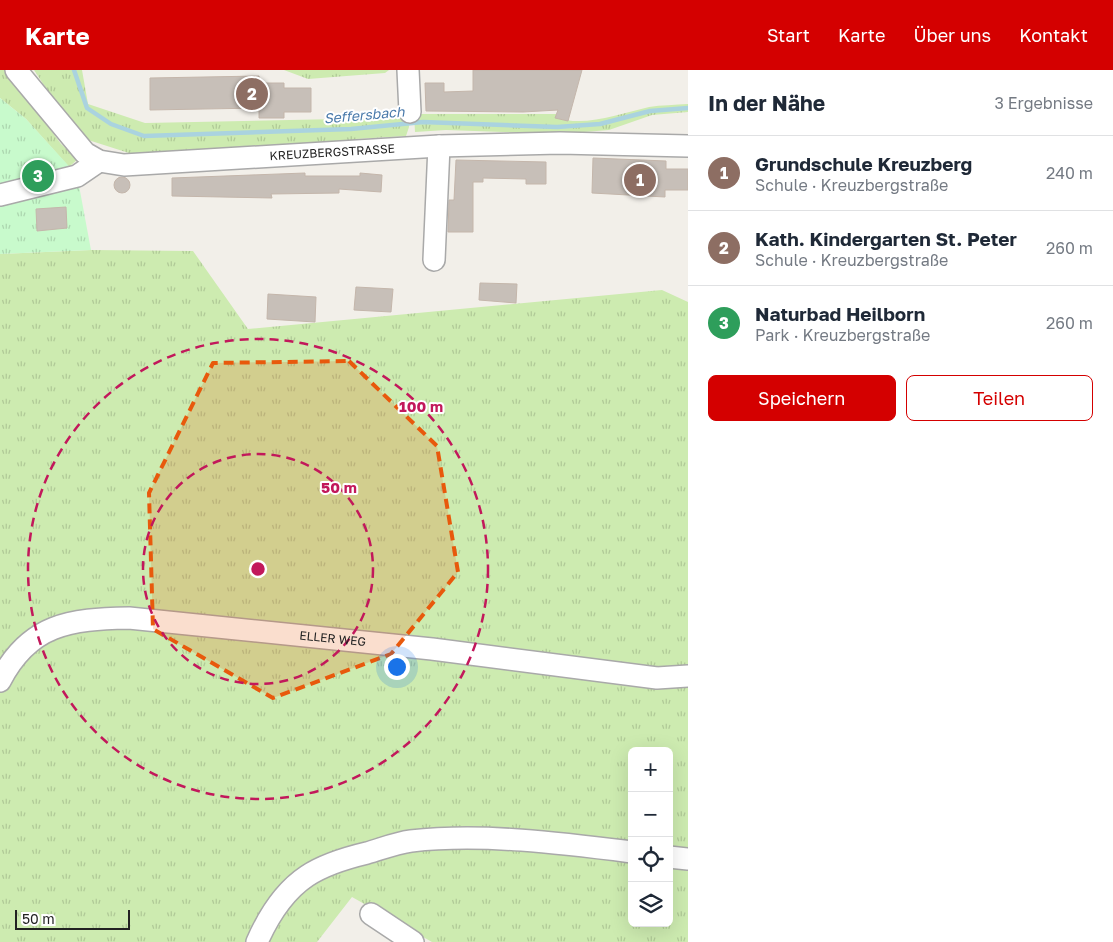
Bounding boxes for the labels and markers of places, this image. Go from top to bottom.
pin: 2 [236,75,268,113]
pin: 3 [22,157,54,195]
pin: 1 [624,161,656,199]
centre of rings [249,560,267,578]

